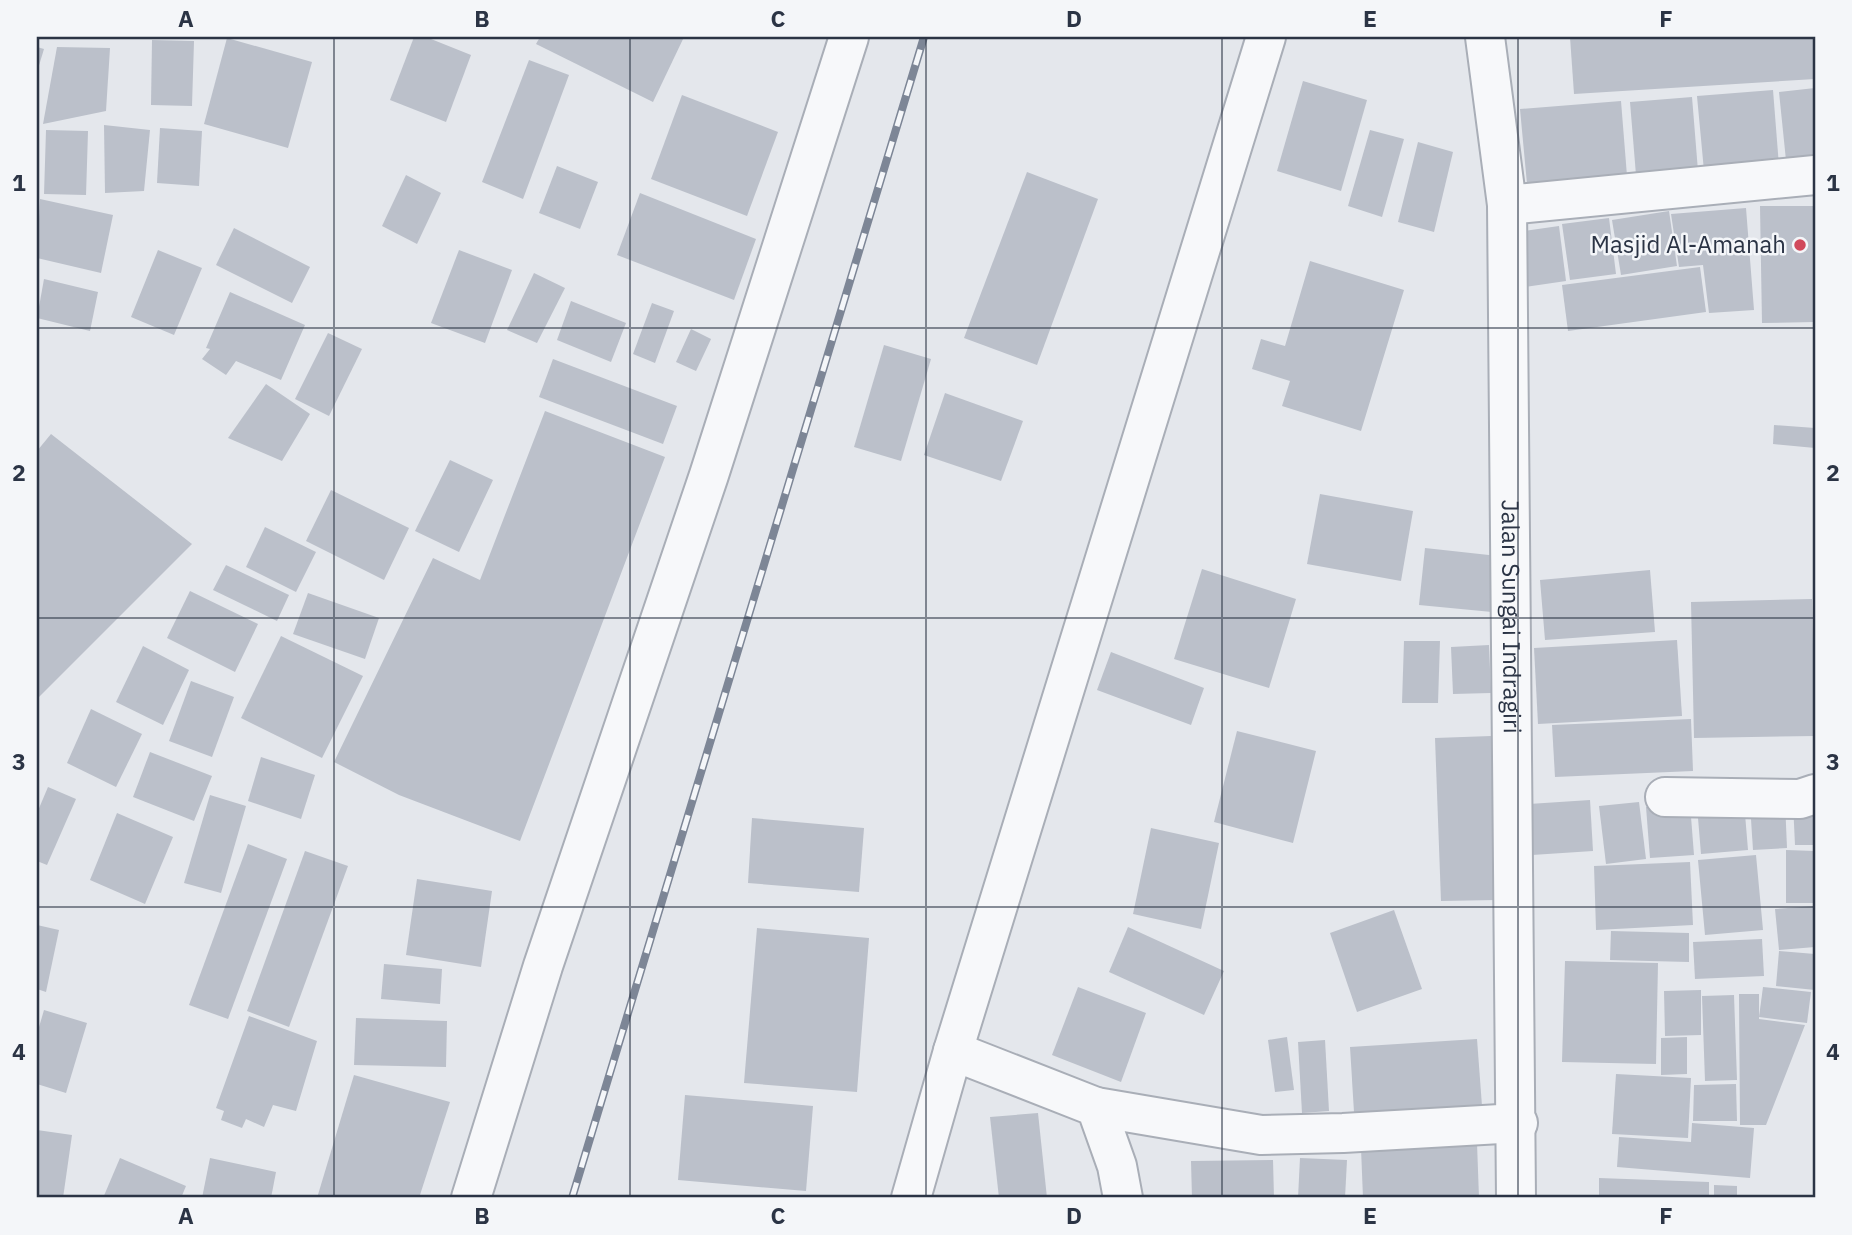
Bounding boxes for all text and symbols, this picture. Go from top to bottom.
text: A [178,3,194,33]
text: B [474,3,490,33]
text: C [771,3,786,33]
text: D [1066,3,1082,33]
text: E [1363,3,1377,33]
text: F [1659,3,1673,33]
text: 1 [12,167,26,197]
text: 1 [1826,167,1840,197]
place label: Masjid Al-Amanah [1590,228,1786,260]
marker: Masjid Al-Amanah [1792,237,1808,253]
text: 2 [12,457,26,487]
text: 2 [1826,457,1840,487]
street label: Jalan Sungai Indragiri [1495,499,1529,734]
text: 3 [12,746,26,776]
text: 3 [1826,746,1840,776]
text: 4 [12,1036,26,1066]
text: 4 [1826,1036,1840,1066]
text: A [178,1200,194,1230]
text: B [474,1200,490,1230]
text: C [771,1200,786,1230]
text: D [1066,1200,1082,1230]
text: E [1363,1200,1377,1230]
text: F [1659,1200,1673,1230]

